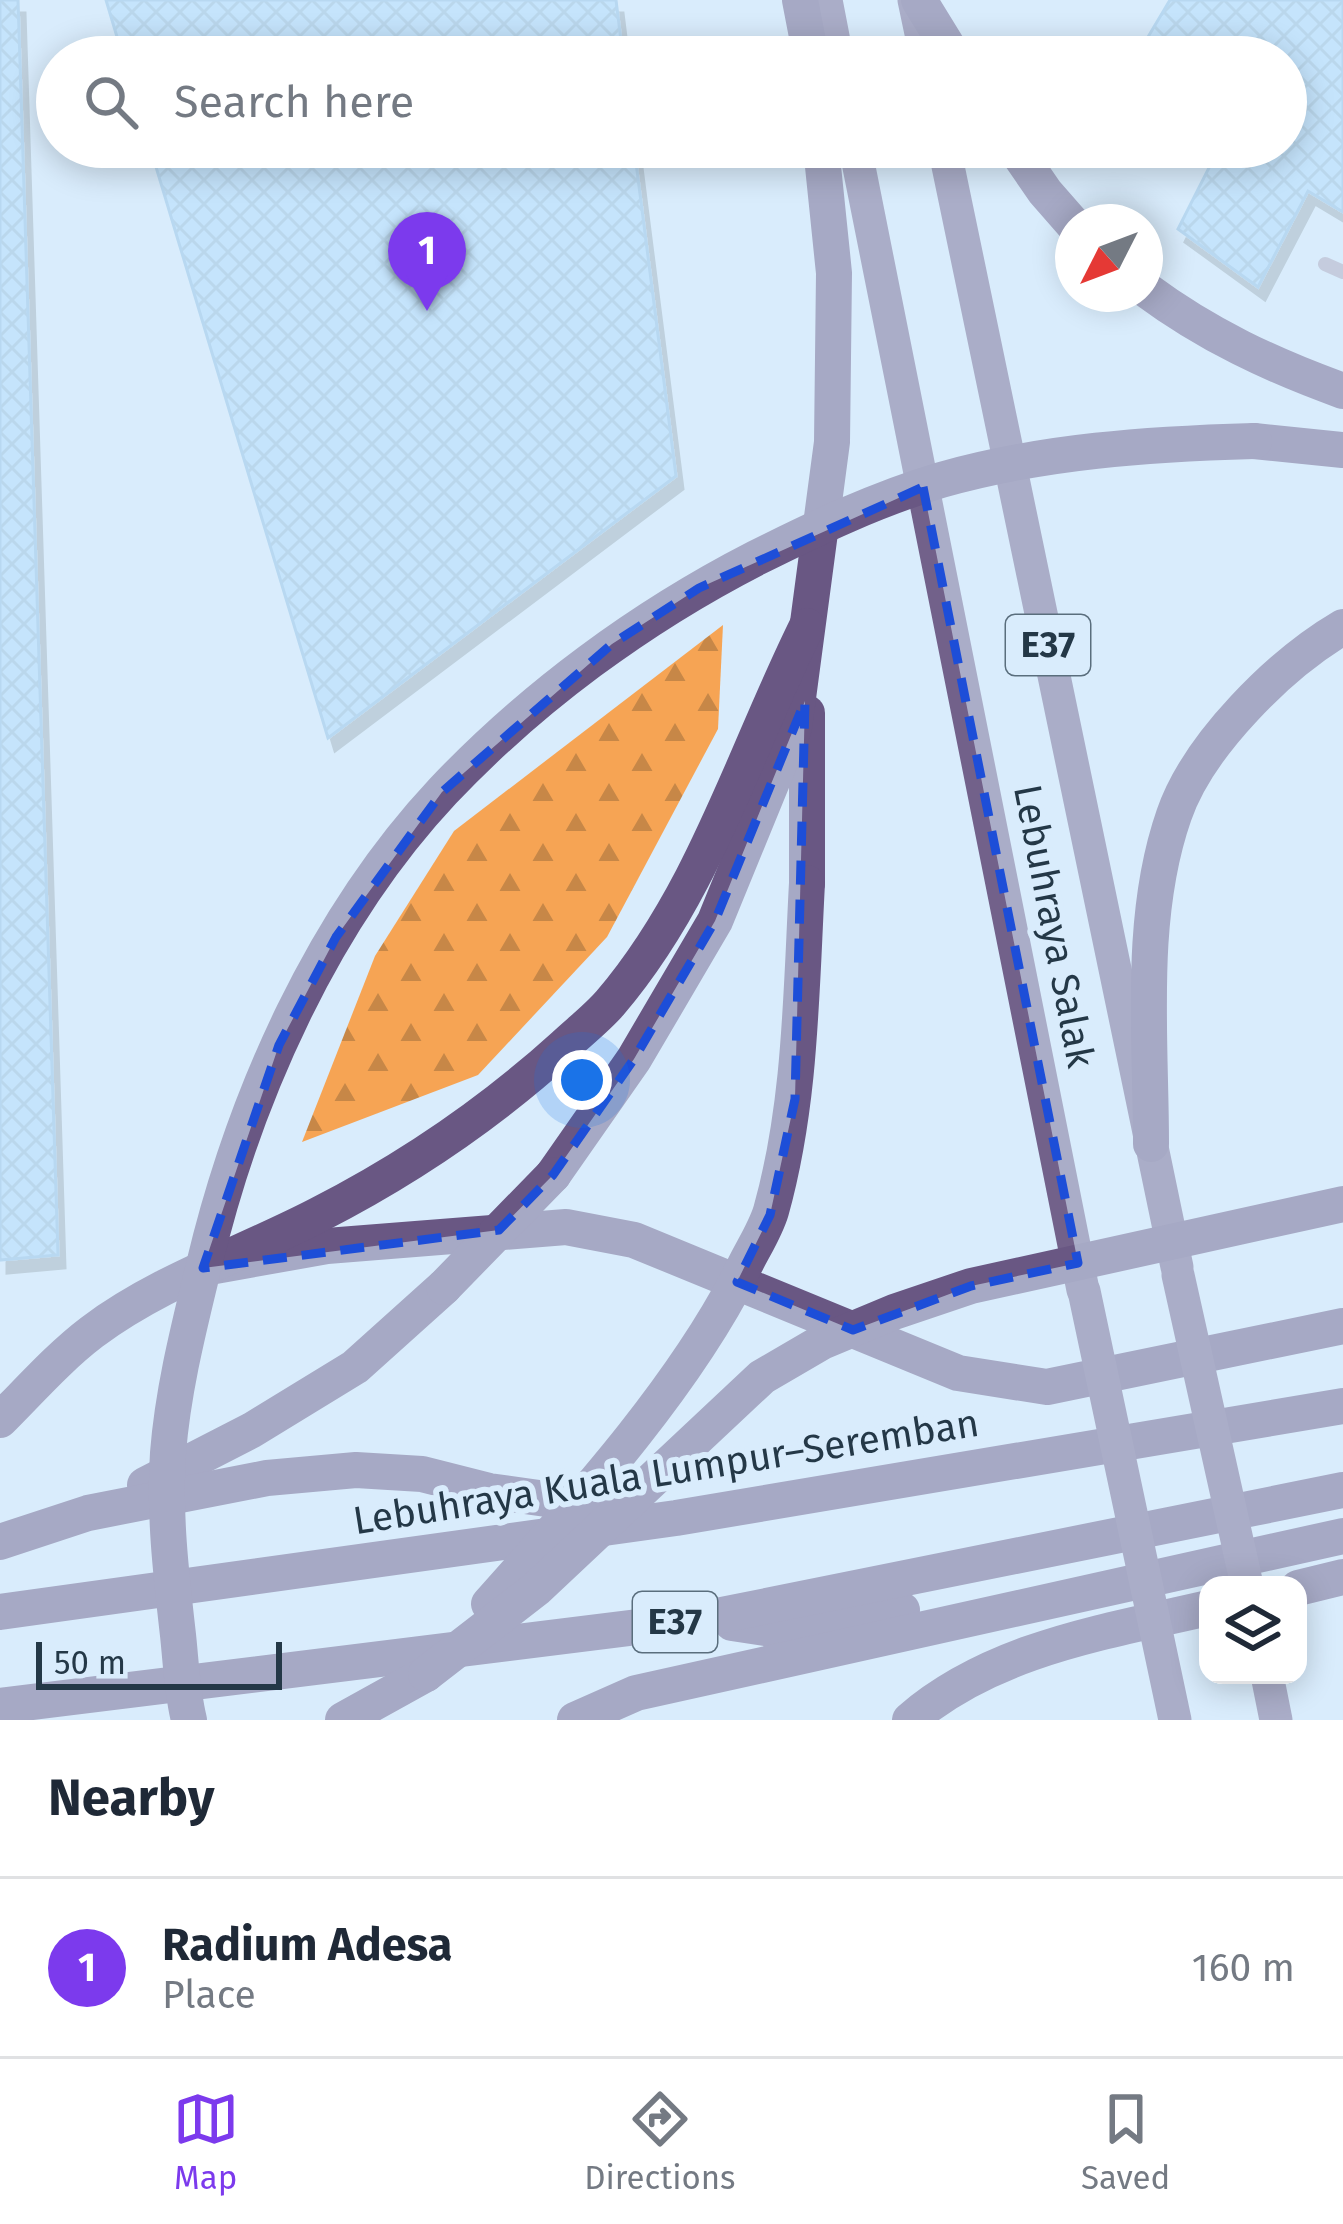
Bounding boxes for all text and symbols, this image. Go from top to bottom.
search box [36,36,1307,168]
icon: search [78,69,144,135]
text: Search here [174,75,414,129]
north arrow [1055,204,1163,312]
pin: 1 [388,212,466,311]
road number: E37 [1006,615,1090,675]
street label: Lebuhraya Salak [1004,781,1104,1071]
your location [552,1050,612,1110]
street label: Lebuhraya Kuala Lumpur–Seremban [350,1400,982,1544]
map controls [1199,1576,1307,1684]
button: layers [1199,1576,1307,1684]
road number: E37 [633,1592,717,1652]
scale bar [36,1636,282,1689]
text: 50 m [54,1643,126,1683]
text: Nearby [48,1767,214,1829]
text: Radium Adesa [162,1918,452,1972]
text: 1 [78,1945,96,1991]
text: 160 m [1192,1945,1295,1991]
text: Place [162,1972,256,2018]
tab: Map [173,2086,239,2198]
tab: Directions [584,2086,736,2198]
tab: Saved [1081,2086,1170,2198]

